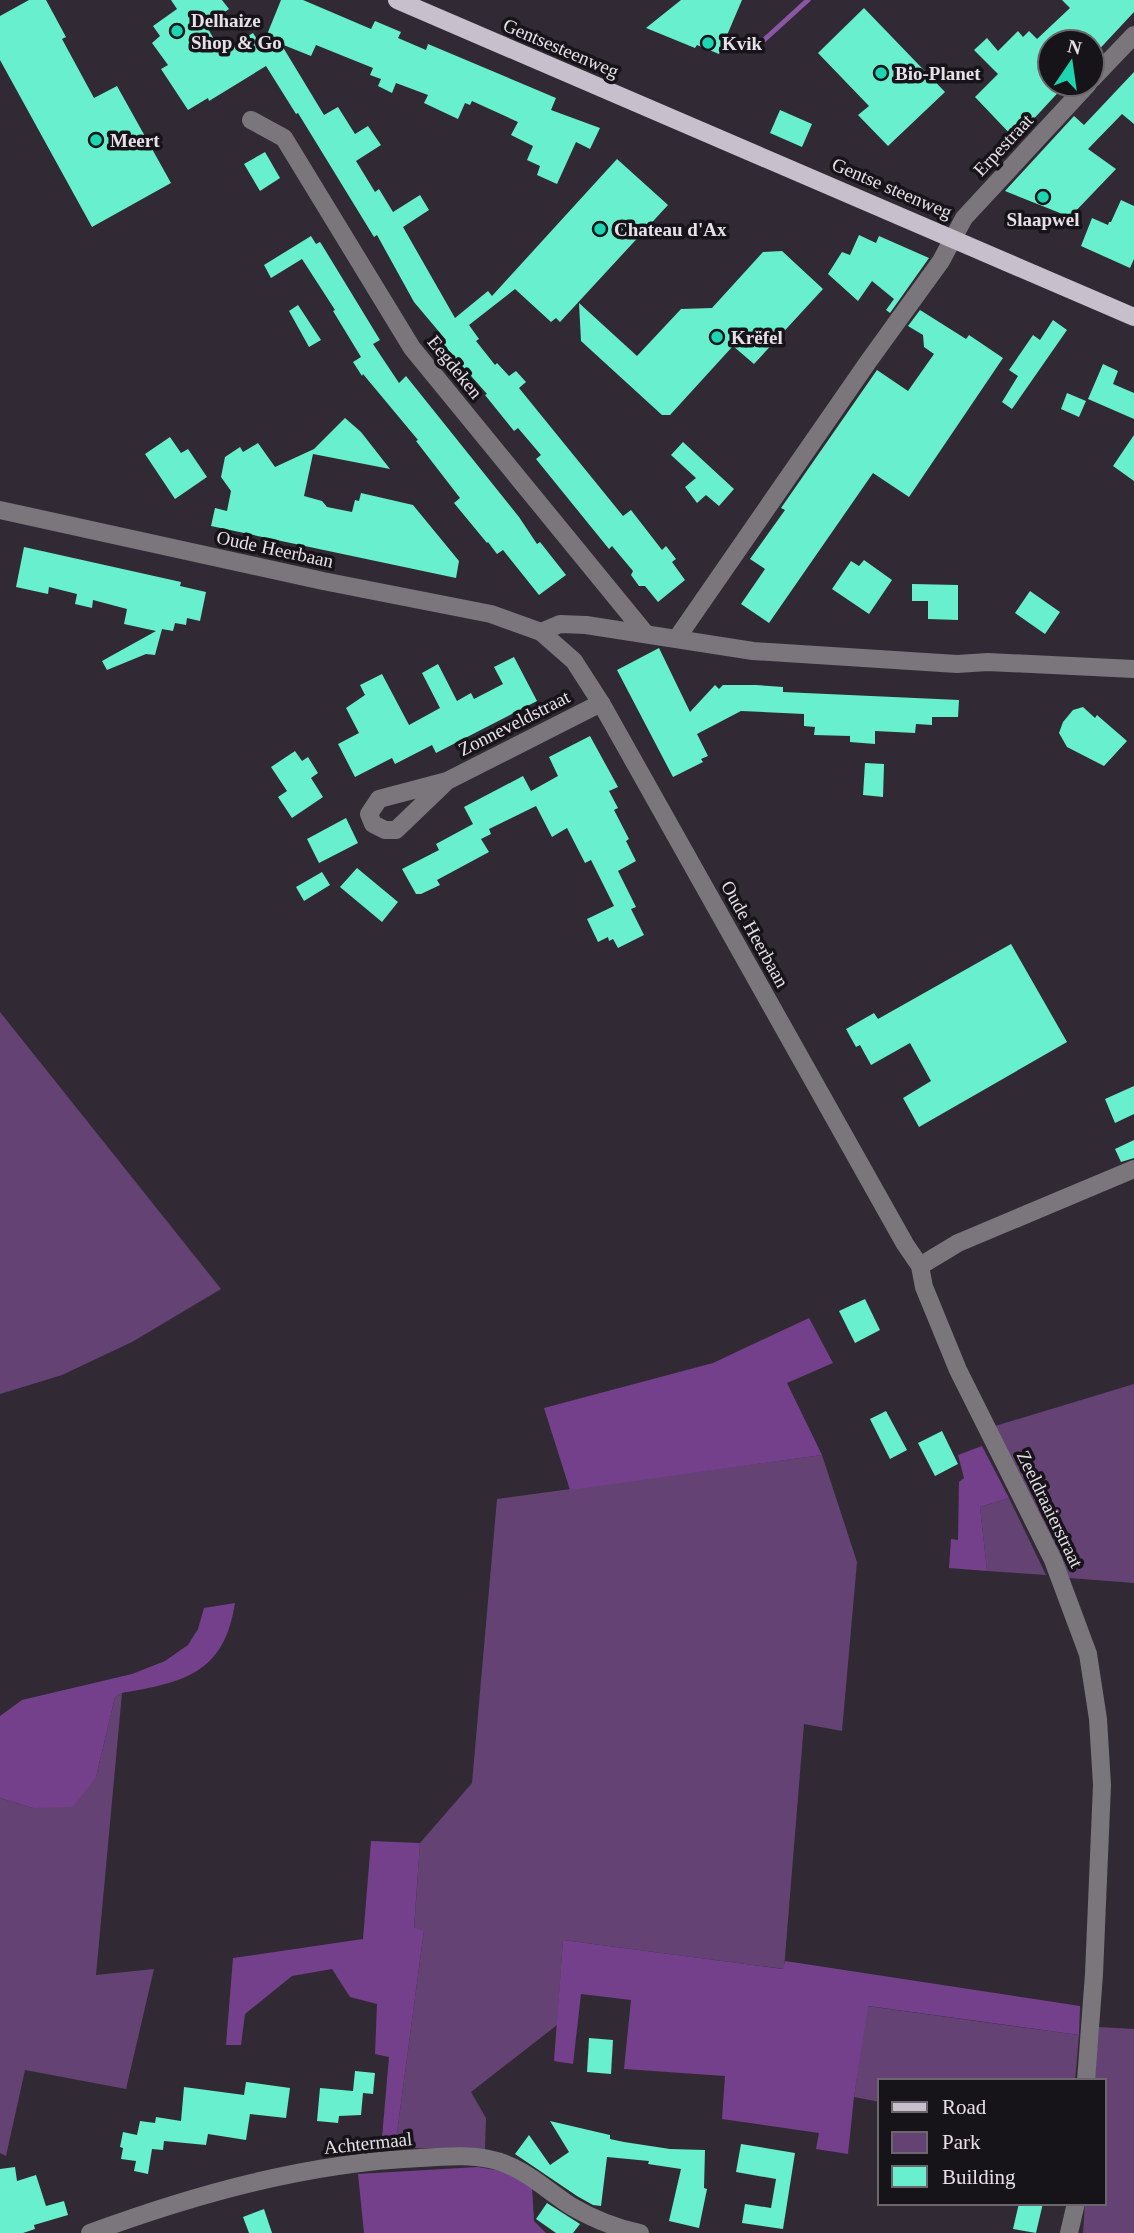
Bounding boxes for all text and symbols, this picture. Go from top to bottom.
place label: Delhaize Shop & Go [191,10,282,53]
street label: Gentsesteenweg [500,14,622,82]
marker: Delhaize Shop & Go [169,23,185,39]
north arrow [1036,28,1106,98]
place label: Kvik [722,33,763,54]
marker: Kvik [700,35,716,51]
text: N [1066,35,1084,59]
place label: Bio-Planet [895,63,981,84]
marker: Bio-Planet [873,65,889,81]
street label: Erpestraat [969,109,1037,180]
place label: Meert [110,130,160,151]
marker: Meert [88,132,104,148]
street label: Gentse steenweg [829,153,956,223]
marker: Slaapwel [1035,189,1051,205]
place label: Slaapwel [1007,209,1079,230]
place label: Chateau d'Ax [614,219,727,240]
marker: Chateau d'Ax [592,221,608,237]
place label: Krëfel [731,327,783,348]
marker: Krëfel [709,329,725,345]
street label: Eegdeken [423,331,487,403]
street label: Oude Heerbaan [215,526,336,572]
street label: Zonneveldstraat [455,686,574,760]
street label: Oude Heerbaan [717,877,793,991]
street label: Zeeldraaierstraat [1013,1447,1088,1572]
legend [878,2079,1106,2205]
text: Road [942,2095,987,2119]
street label: Achtermaal [323,2128,413,2158]
text: Park [942,2130,981,2154]
text: Building [942,2165,1016,2189]

